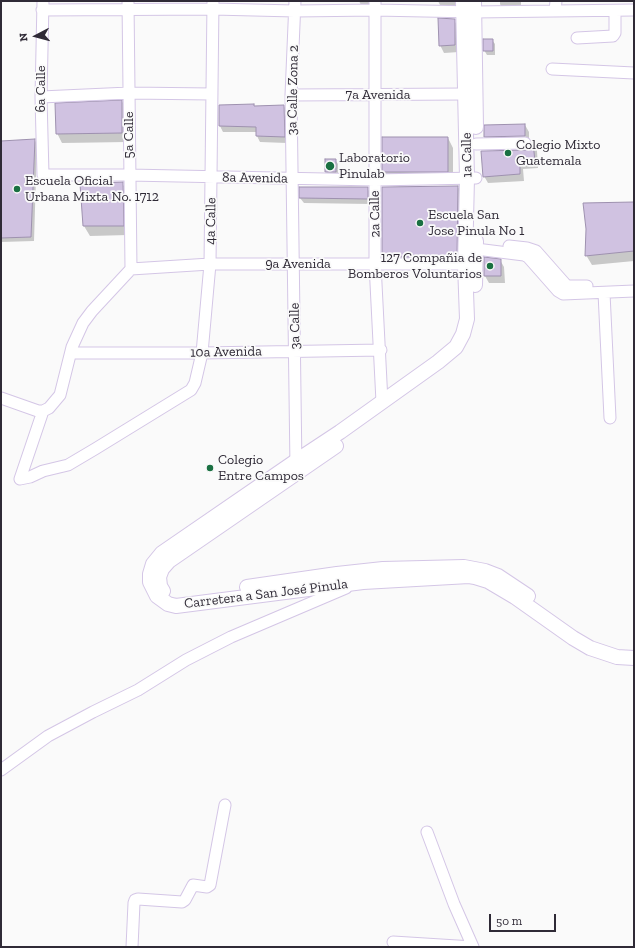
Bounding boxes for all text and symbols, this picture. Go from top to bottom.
north arrow [16,16,56,56]
text: N [17,32,30,42]
street label: 3a Calle Zona 2 [284,45,302,135]
street label: 6a Calle [33,65,49,113]
street label: 7a Avenida [346,87,410,103]
street label: 5a Calle [121,112,137,158]
street label: 1a Calle [458,132,476,178]
place label: Colegio Mixto Guatemala [516,137,600,170]
marker: Colegio Mixto Guatemala [503,148,513,158]
place label: Laboratorio Pinulab [339,150,410,182]
marker: Laboratorio Pinulab [324,160,336,172]
street label: 8a Avenida [222,169,288,187]
place label: Escuela Oficial Urbana Mixta No. 1712 [25,173,159,206]
marker: Escuela Oficial Urbana Mixta No. 1712 [12,184,22,194]
street label: 2a Calle [366,190,384,238]
street label: 4a Calle [202,197,220,245]
place label: Escuela San Jose Pinula No 1 [428,207,524,240]
marker: Escuela San Jose Pinula No 1 [415,218,425,228]
place label: 127 Compañia de Bomberos Voluntarios [348,250,482,282]
street label: 9a Avenida [265,256,331,272]
marker: 127 Compañia de Bomberos Voluntarios [485,261,495,271]
street label: 3a Calle [286,303,304,349]
street label: 10a Avenida [190,343,262,361]
place label: Colegio Entre Campos [218,452,304,484]
marker: Colegio Entre Campos [205,463,215,473]
street label: Carretera a San José Pinula [183,576,349,612]
scale bar [491,906,558,932]
text: 50 m [496,914,522,928]

